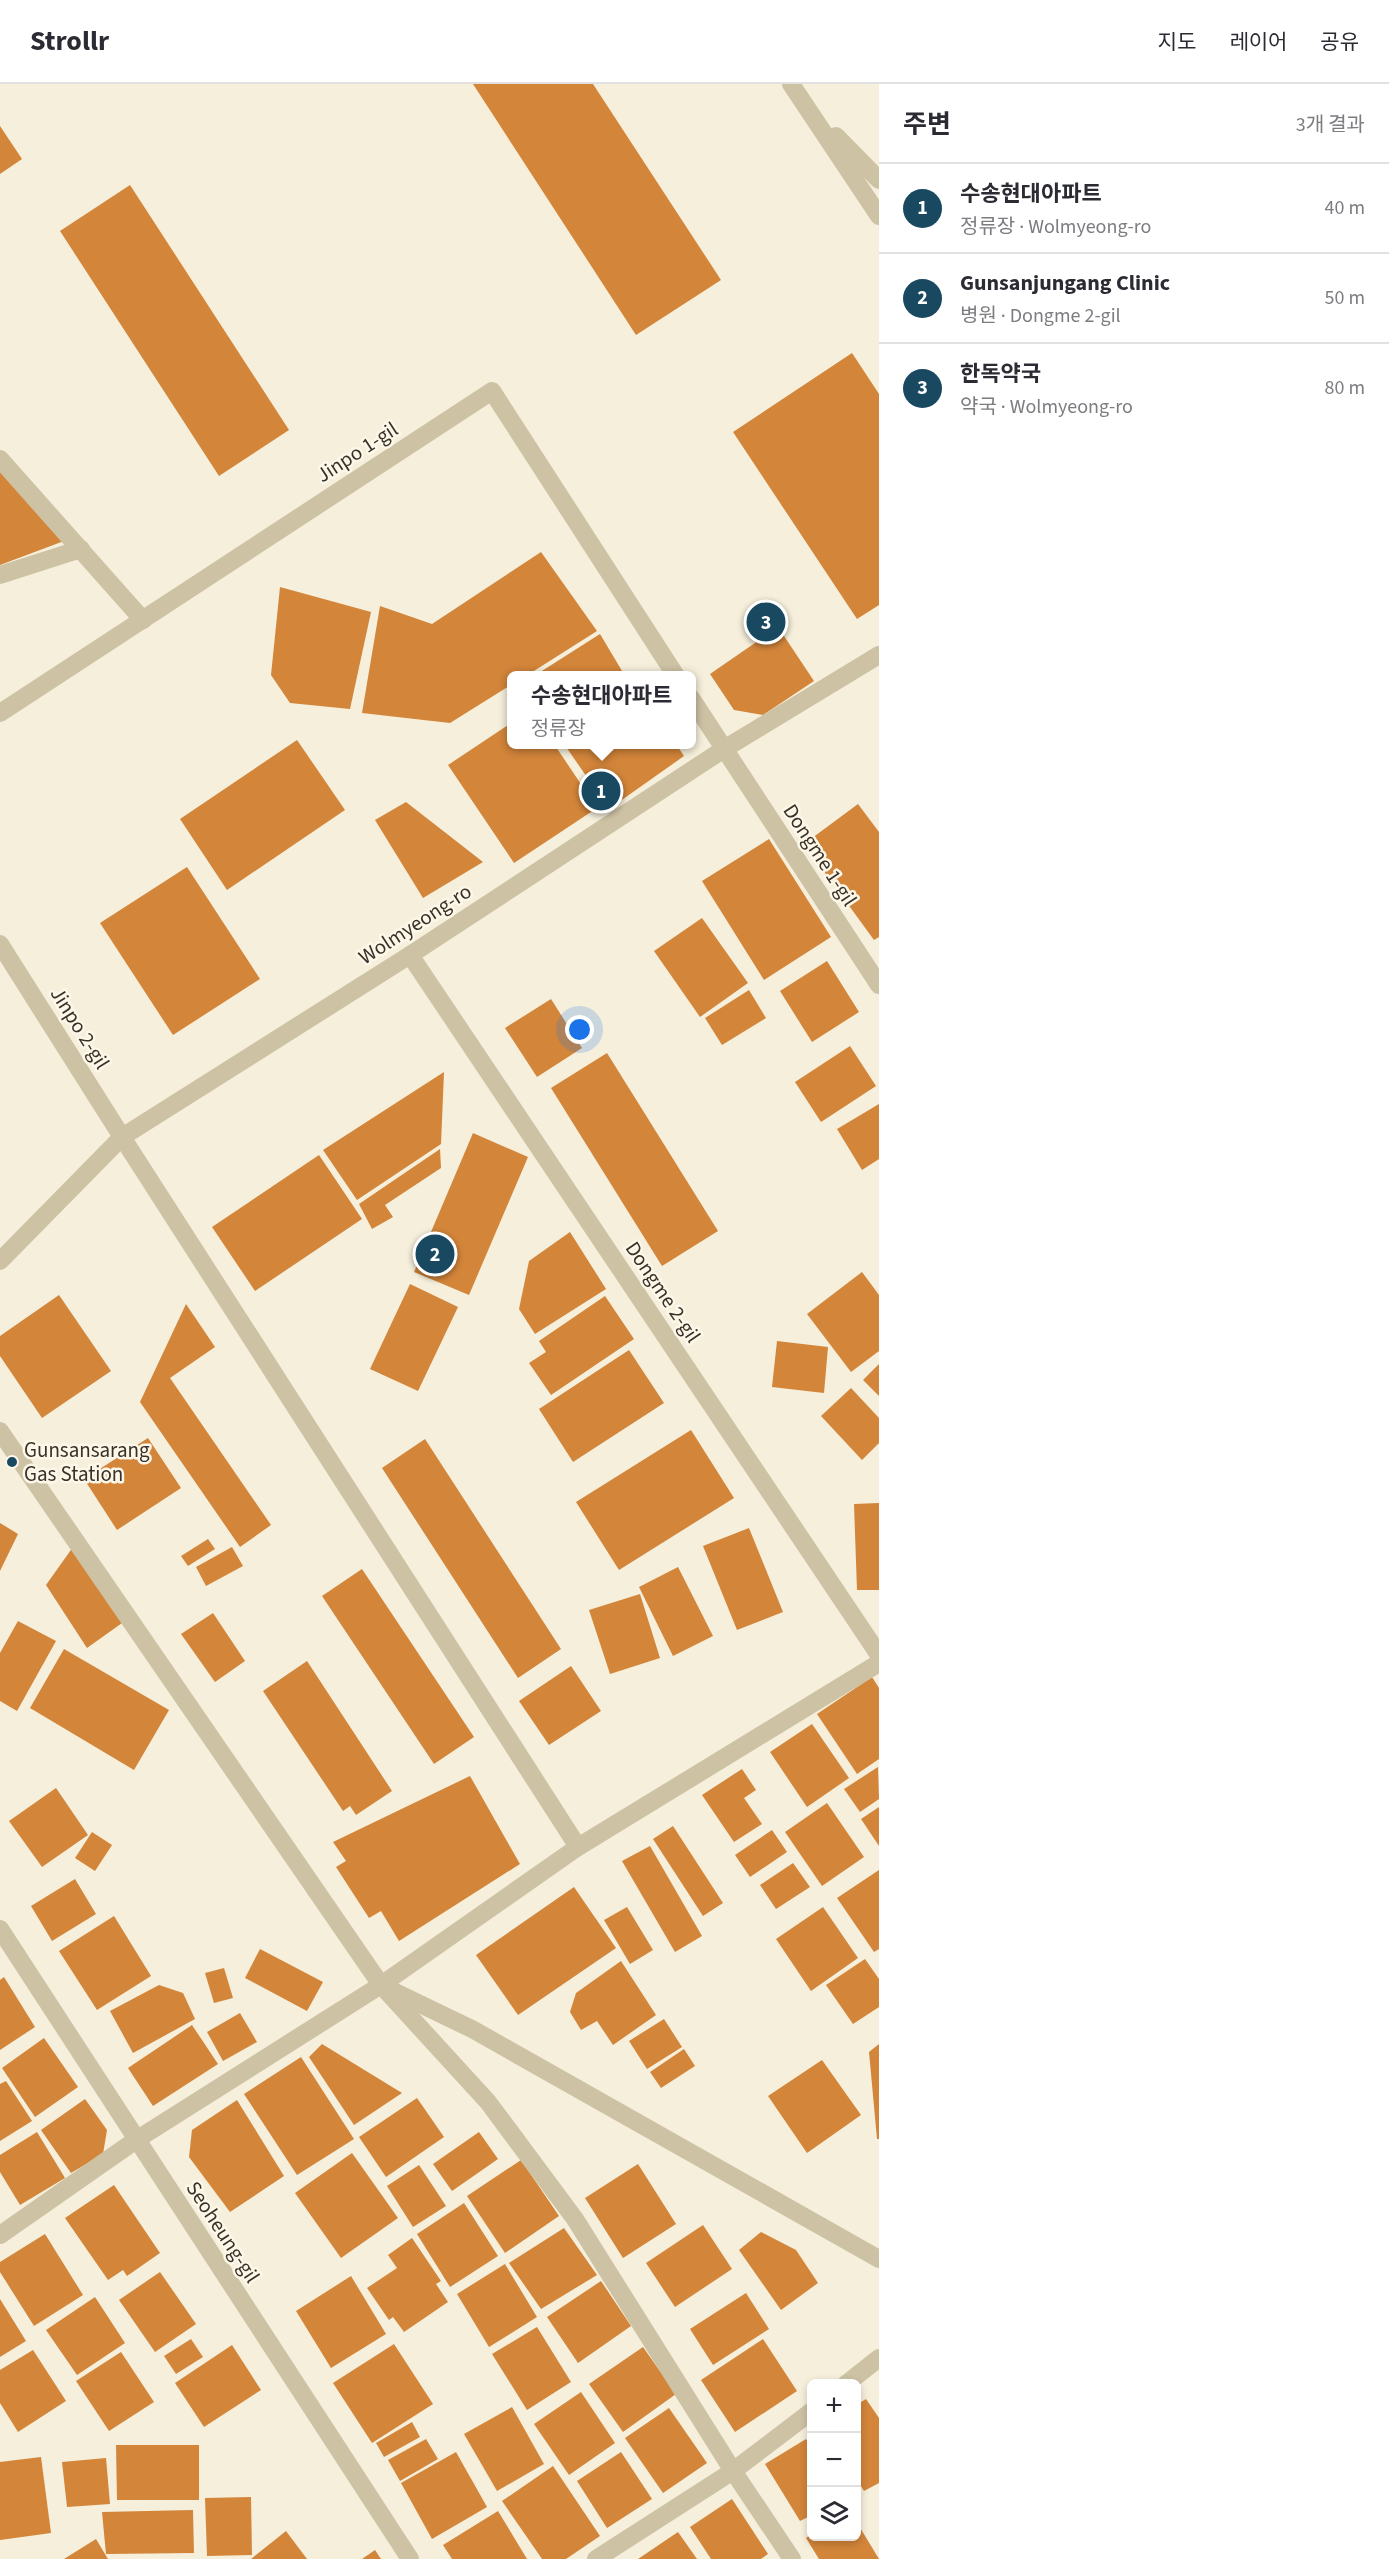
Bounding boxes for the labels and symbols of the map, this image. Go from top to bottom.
street label: Jinpo 1-gil [310,414,404,490]
pin: 3 [746,600,786,644]
pin: 1 [582,768,620,814]
street label: Dongme 1-gil [776,798,864,912]
street label: Wolmyeong-ro [353,876,477,972]
street label: Jinpo 2-gil [43,981,117,1075]
your location [565,1015,594,1044]
pin: 2 [416,1232,454,1276]
street label: Dongme 2-gil [618,1235,708,1349]
place label: Gunsansarang Gas Station [24,1435,150,1489]
marker: Gunsansarang Gas Station [5,1455,19,1469]
street label: Seoheung-gil [179,2175,267,2289]

